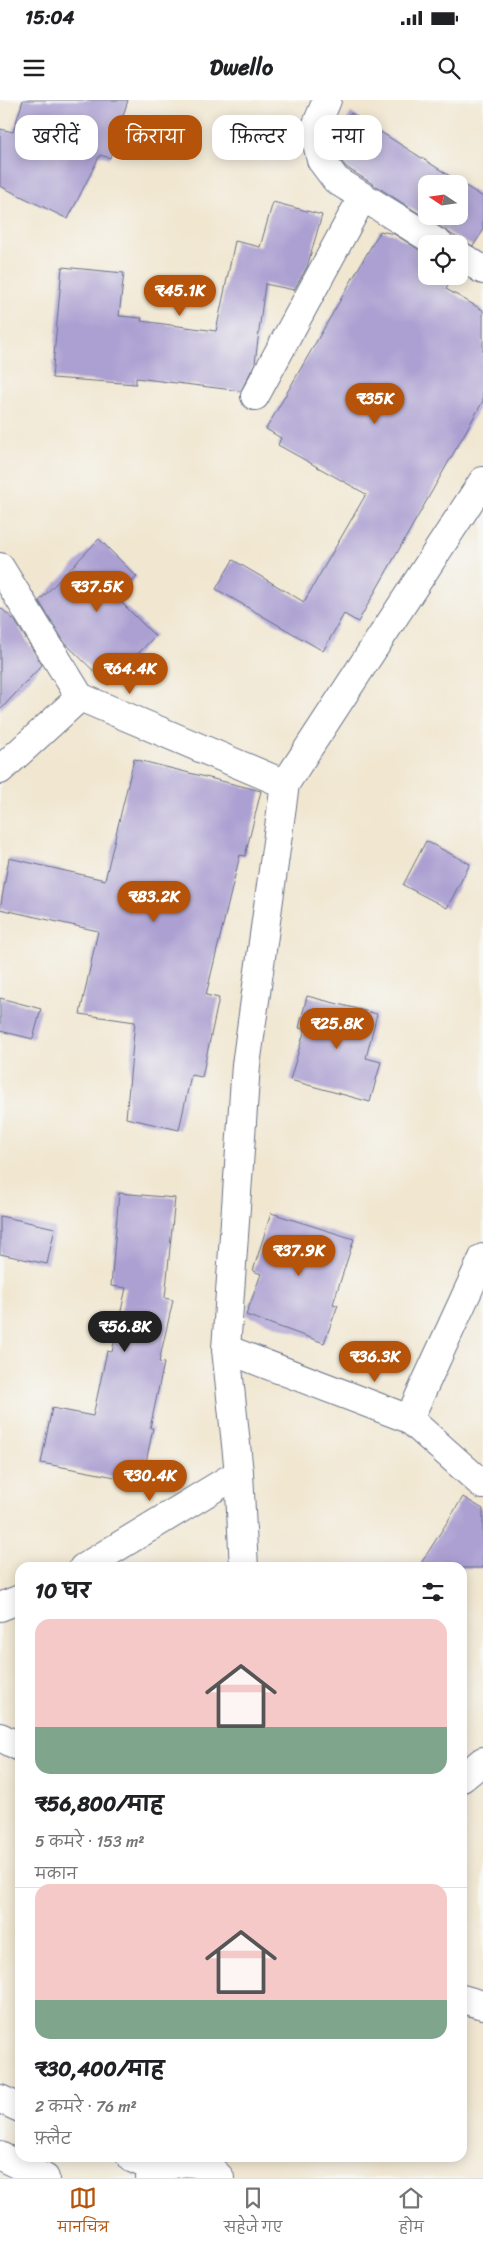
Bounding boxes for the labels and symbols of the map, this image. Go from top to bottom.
north arrow [418,175,468,225]
pin: ₹45.1K [139,274,221,317]
pin: ₹35K [345,382,405,425]
pin: ₹37.5K [56,570,138,613]
pin: ₹64.4K [89,652,171,695]
pin: ₹83.2K [113,880,195,923]
pin: ₹25.8K [296,1008,378,1050]
pin: ₹37.9K [258,1234,340,1277]
pin: ₹56.8K [84,1310,166,1353]
pin: ₹36.3K [334,1340,416,1383]
pin: ₹30.4K [109,1460,191,1502]

